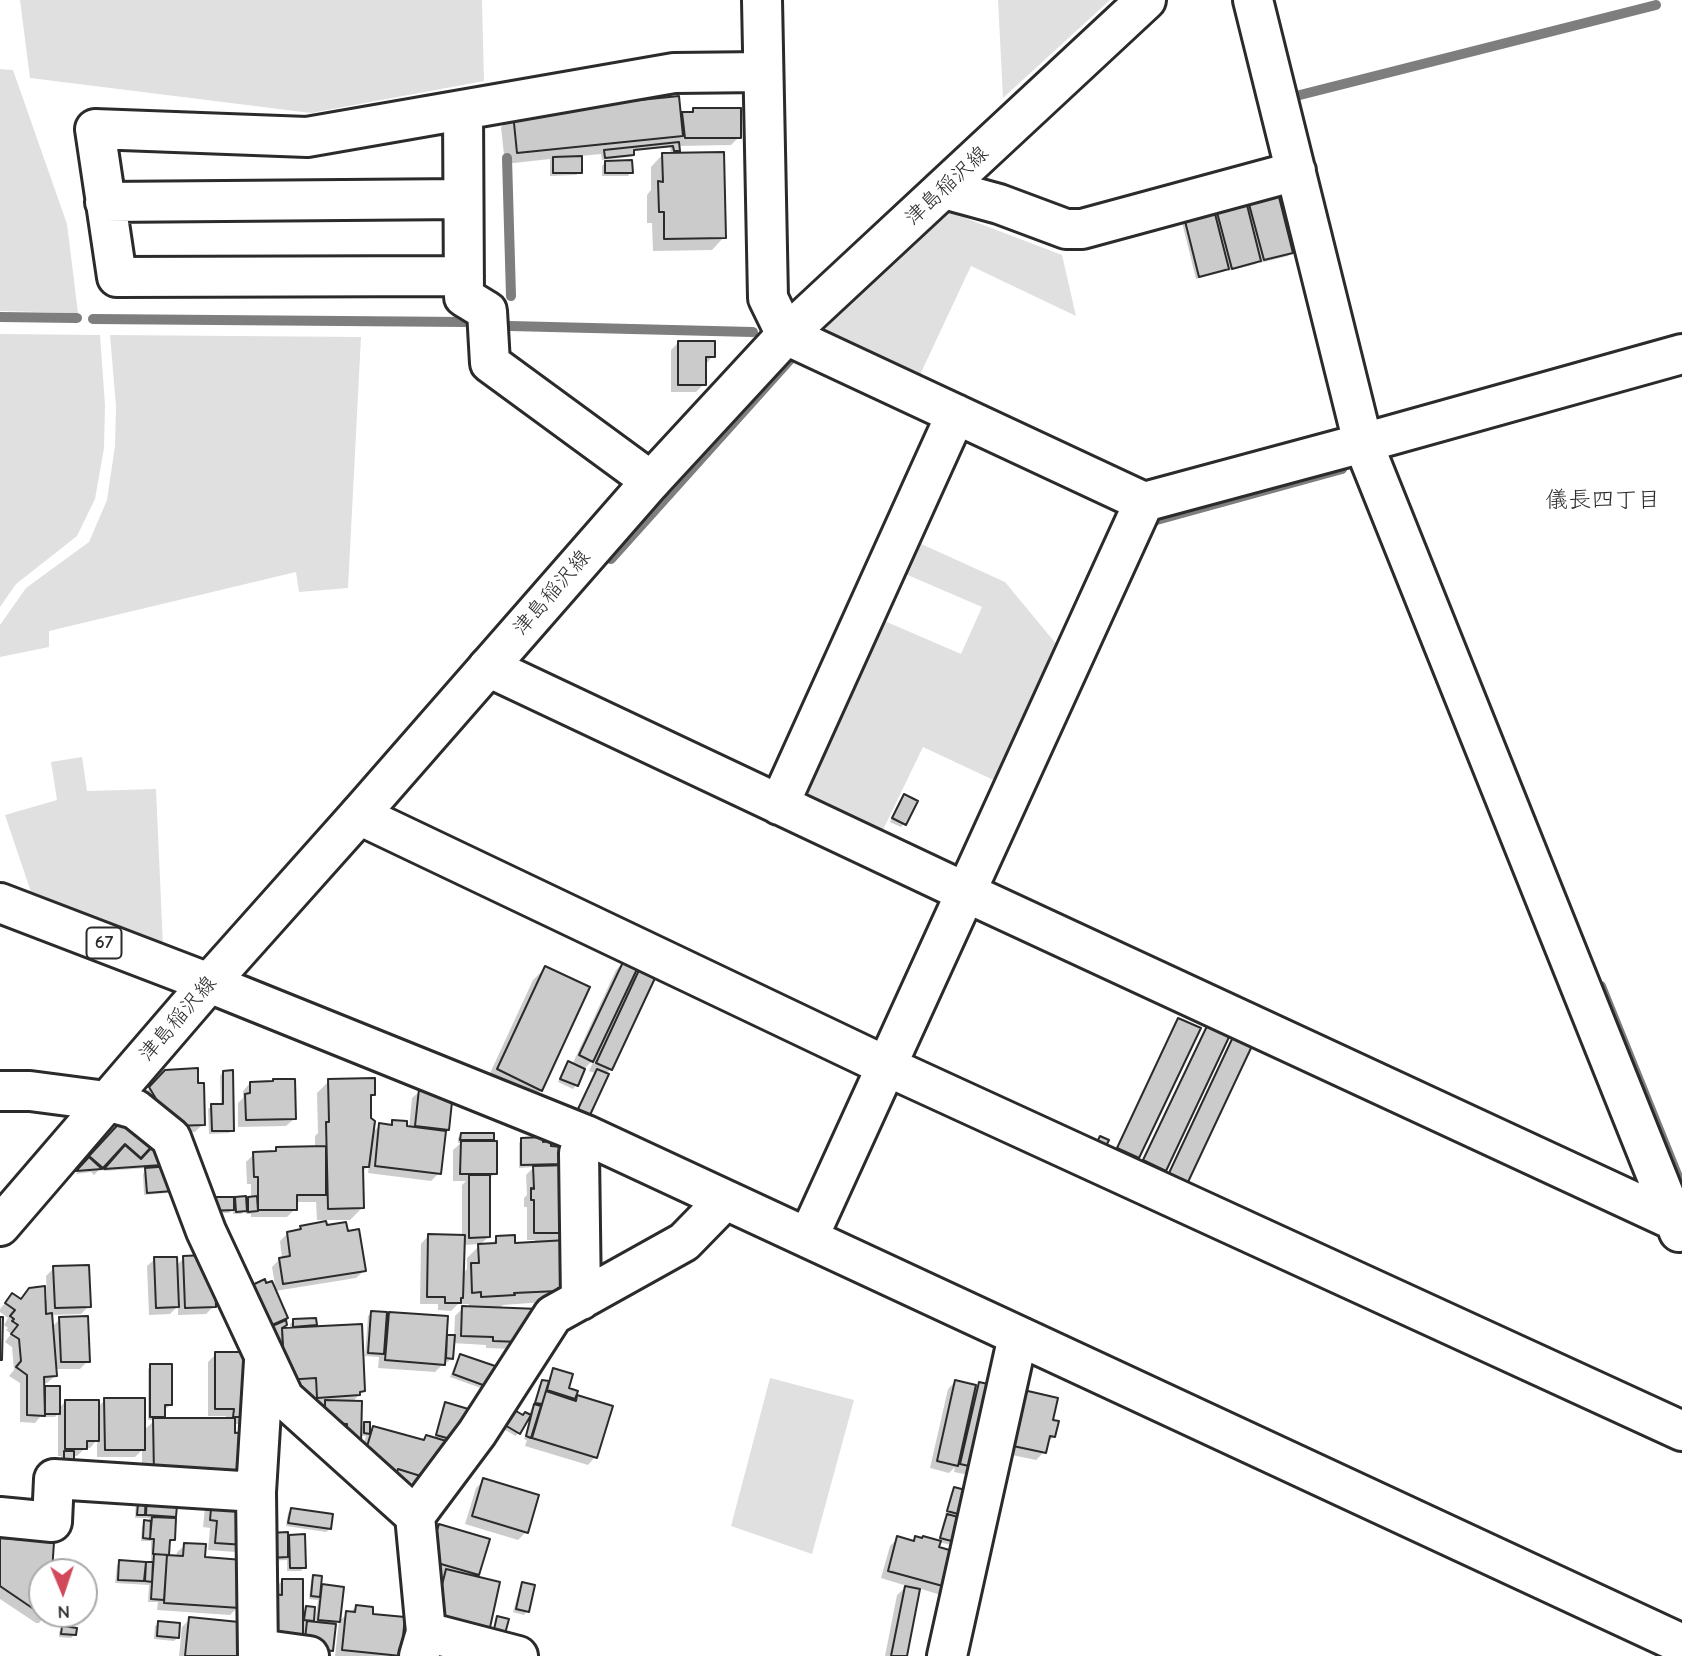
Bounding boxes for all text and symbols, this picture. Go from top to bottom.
street label: 津島稲沢線 [900,141,994,231]
district label: 儀長四丁目 [1546,486,1660,514]
street label: 津島稲沢線 [508,545,596,641]
road number: 67 [86,928,122,959]
street label: 津島稲沢線 [134,971,222,1067]
north arrow [28,1558,98,1628]
text: N [57,1601,70,1623]

